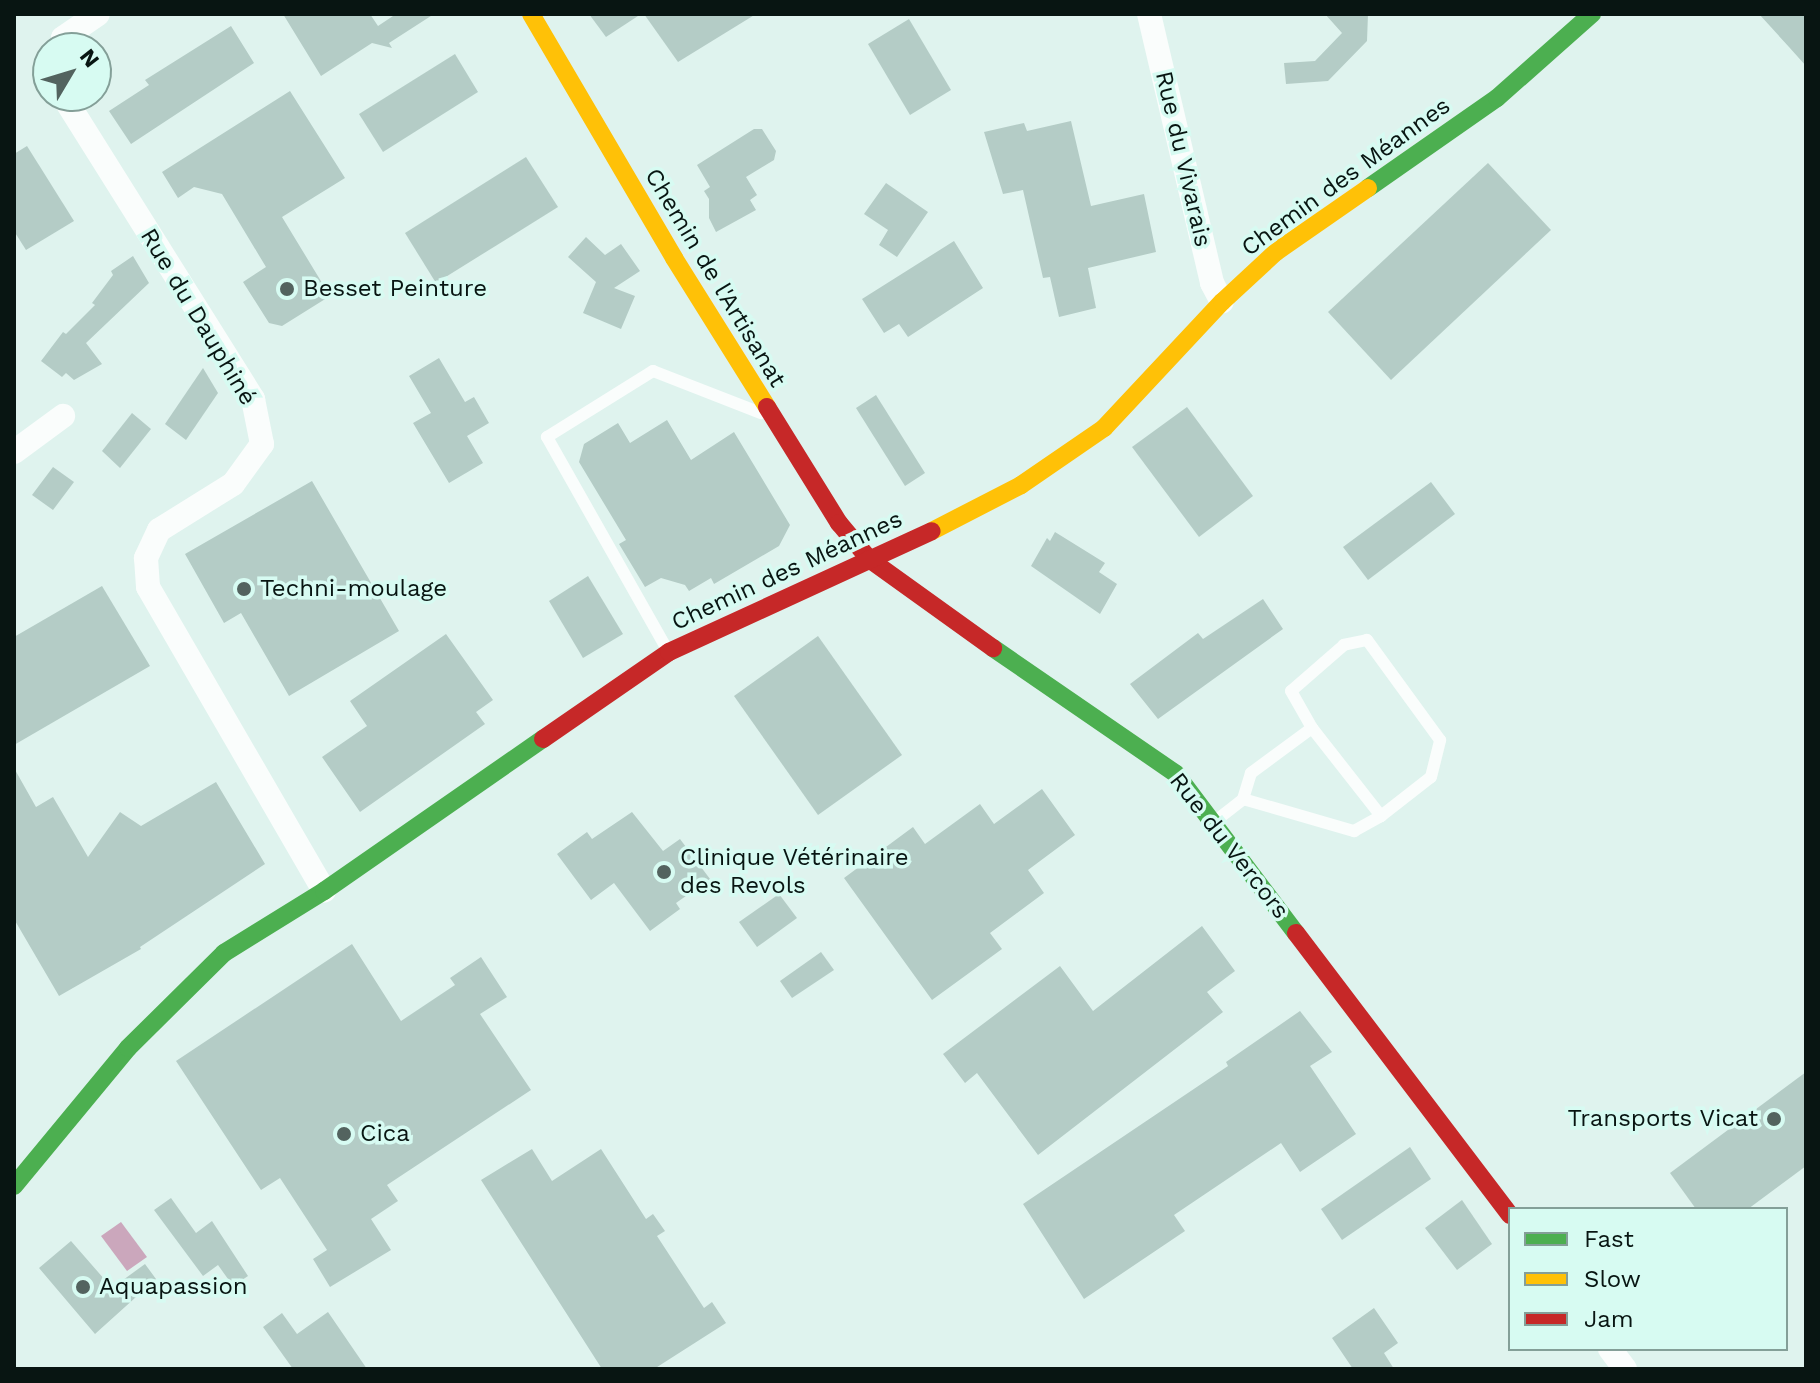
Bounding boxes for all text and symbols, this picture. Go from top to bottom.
north arrow [32,32,112,112]
text: N [75,44,105,72]
street label: Rue du Vivarais [1149,68,1217,250]
street label: Chemin des Méannes [1236,92,1456,262]
street label: Chemin de l'Artisanat [638,163,792,393]
street label: Rue du Dauphiné [134,223,262,411]
place label: Besset Peinture [303,275,487,303]
marker: Besset Peinture [278,280,296,298]
street label: Chemin des Méannes [667,505,907,637]
place label: Techni-moulage [260,575,447,603]
marker: Techni-moulage [235,580,253,598]
street label: Rue du Vercors [1163,767,1295,925]
place label: Clinique Vétérinaire des Revols [680,844,909,900]
marker: Clinique Vétérinaire des Revols [655,863,673,881]
place label: Transports Vicat [1567,1105,1758,1133]
marker: Transports Vicat [1765,1110,1783,1128]
place label: Cica [360,1120,410,1148]
marker: Cica [335,1125,353,1143]
legend [1508,1207,1788,1351]
text: Fast [1584,1225,1634,1253]
text: Slow [1584,1265,1641,1293]
place label: Aquapassion [99,1273,248,1301]
marker: Aquapassion [74,1278,92,1296]
text: Jam [1584,1305,1634,1333]

